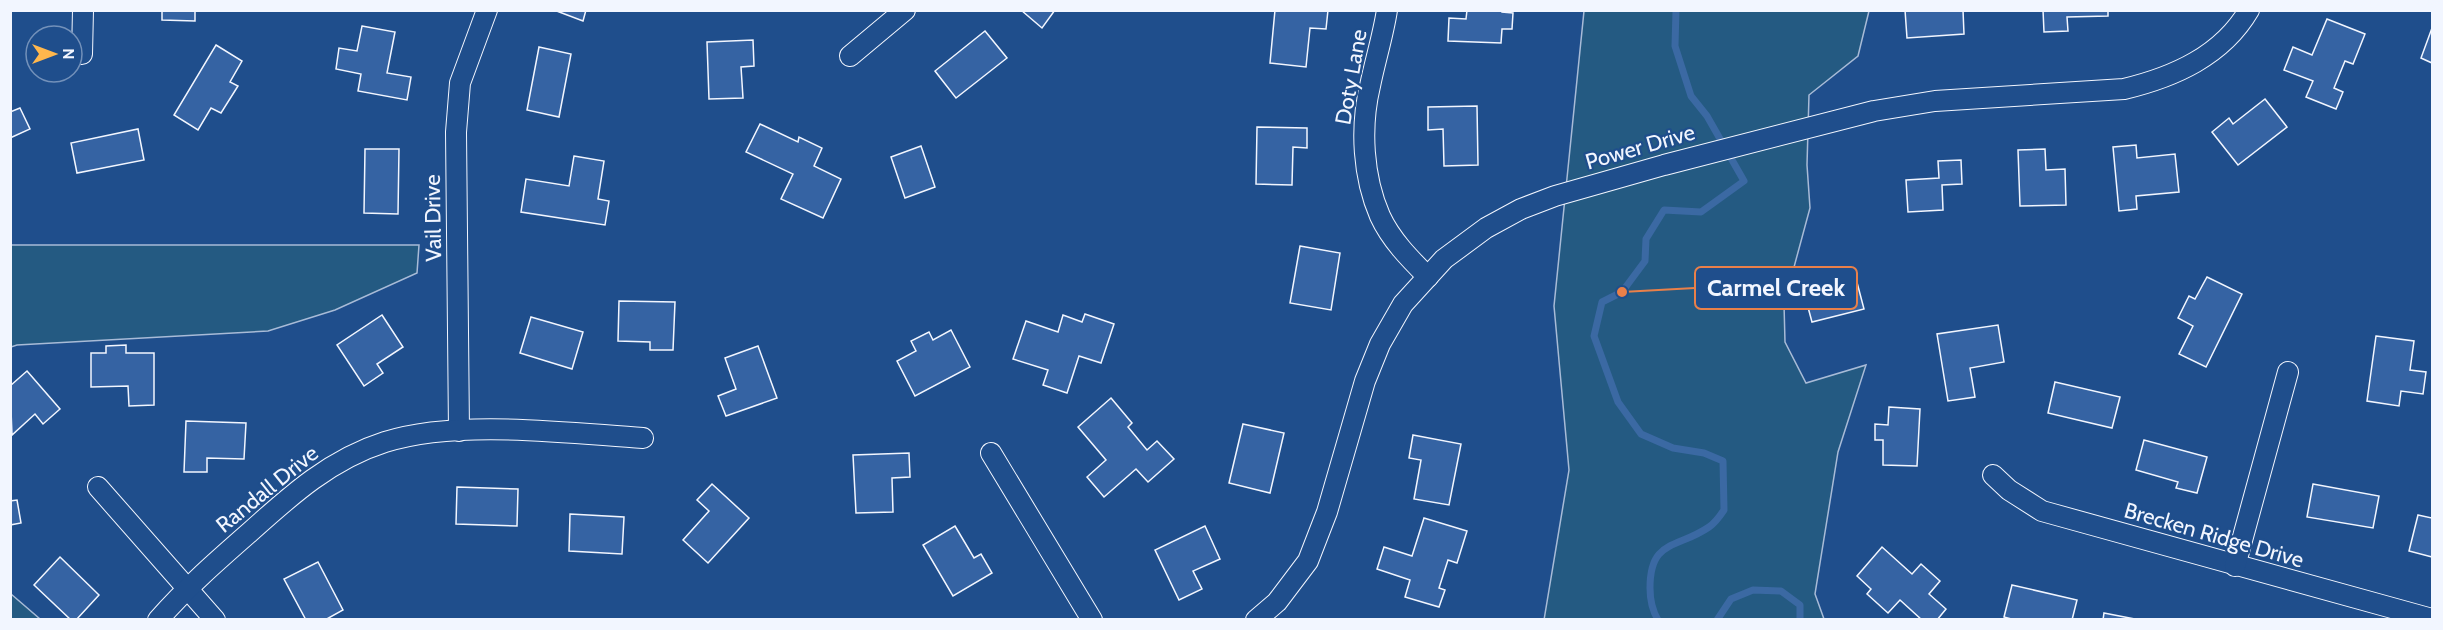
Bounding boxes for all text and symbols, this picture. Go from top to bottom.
north arrow [24,24,84,84]
street label: Doty Lane [1329,27,1373,127]
text: N [59,48,78,60]
street label: Power Drive [1582,118,1698,176]
street label: Vail Drive [419,174,447,262]
callout: Carmel Creek [1695,267,1857,309]
text: Carmel Creek [1707,273,1845,302]
street label: Randall Drive [211,440,323,538]
street label: Brecken Ridge Drive [2121,496,2307,574]

